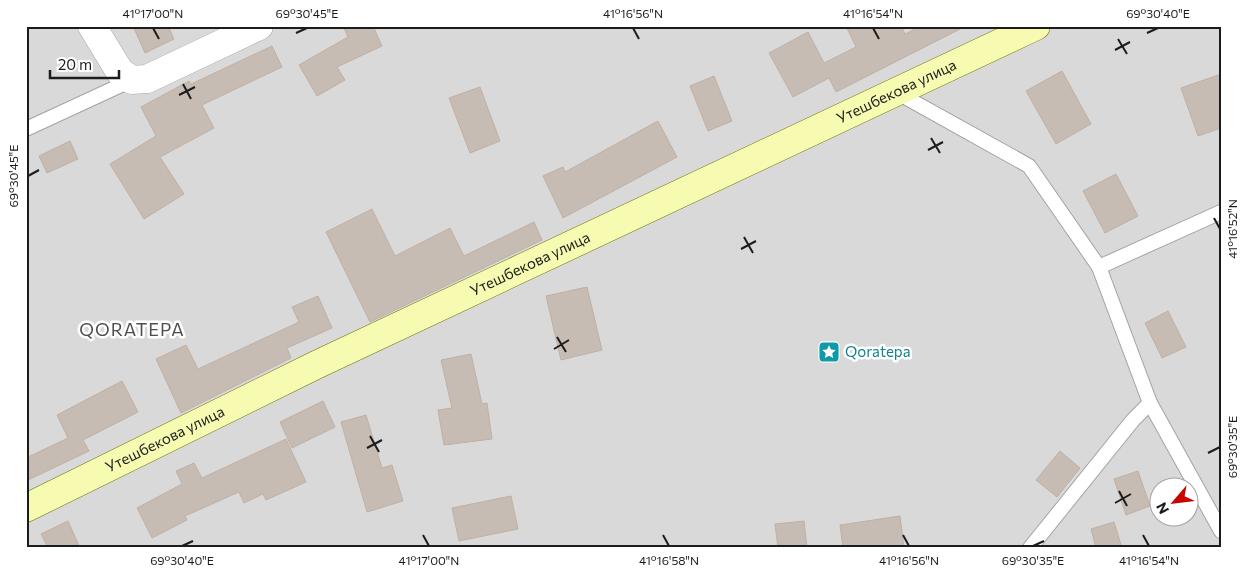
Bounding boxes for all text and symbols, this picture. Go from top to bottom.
text: 41°17'00"N [123,6,183,20]
text: 69°30'45"E [276,6,338,20]
text: 41°16'56"N [603,6,663,20]
text: 41°16'54"N [843,6,903,20]
text: 69°30'40"E [1126,6,1190,20]
scale bar [50,48,119,80]
text: 20 m [58,55,92,73]
street label: Утешбекова улица [833,55,959,127]
text: 69°30'45"E [6,145,20,207]
text: 41°16'52"N [1225,199,1239,259]
street label: Утешбекова улица [467,227,592,299]
district label: QORATEPA [79,318,185,340]
place icon: Qoratepa [817,340,841,364]
place label: Qoratepa [845,342,911,360]
street label: Утешбекова улица [102,402,227,475]
text: 69°30'35"E [1225,416,1239,478]
north arrow [1150,476,1200,526]
text: N [1152,500,1172,517]
text: 69°30'40"E [150,553,214,567]
text: 41°17'00"N [399,553,459,567]
text: 41°16'58"N [639,553,699,567]
text: 41°16'56"N [879,553,939,567]
text: 69°30'35"E [1002,553,1064,567]
text: 41°16'54"N [1119,553,1179,567]

